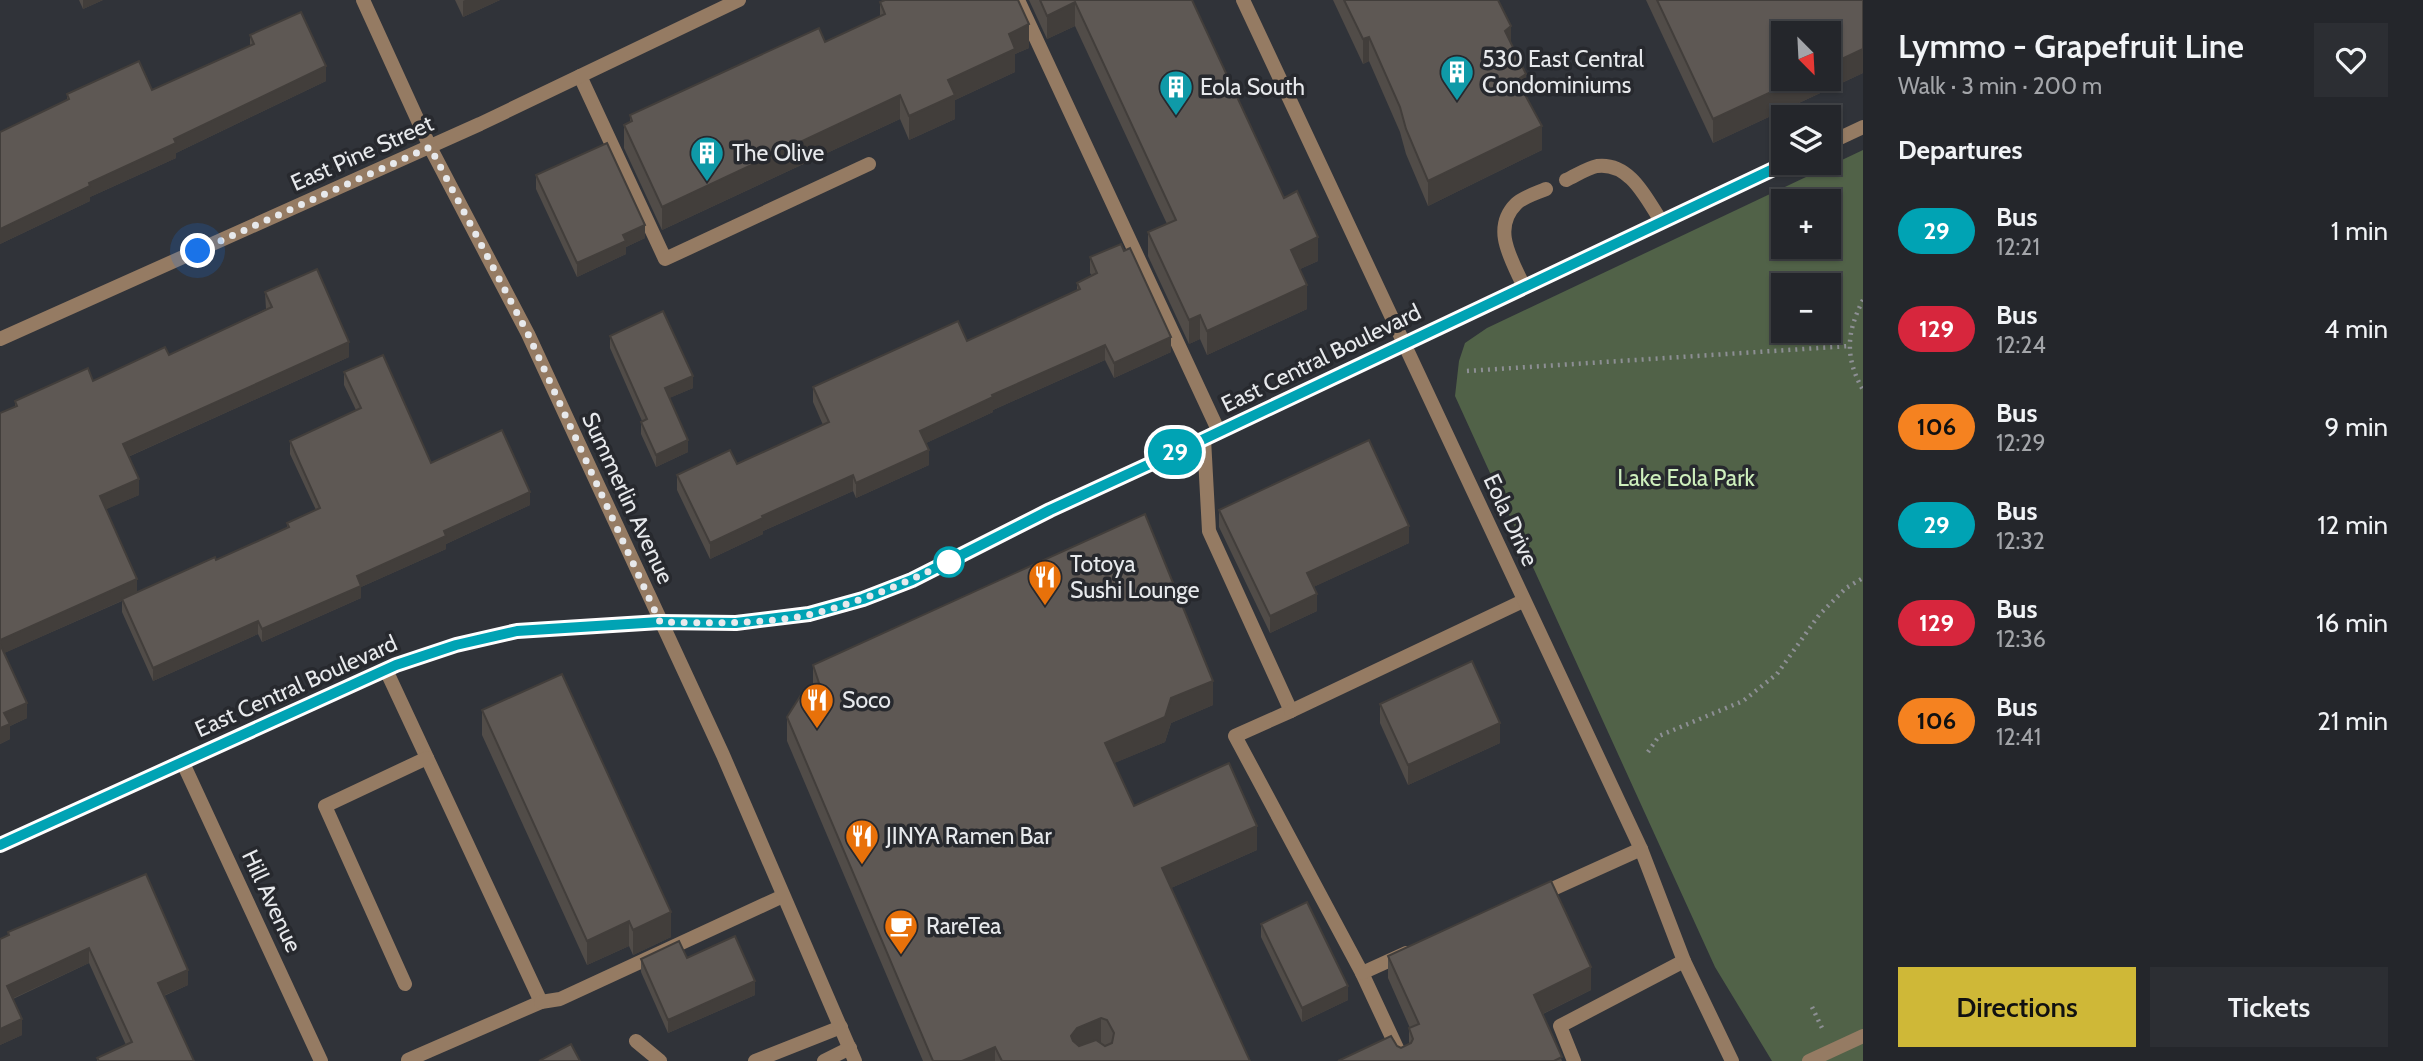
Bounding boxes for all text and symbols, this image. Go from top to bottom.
north arrow [1771,21,1841,91]
map controls [1771,21,1841,343]
button: heart [2314,23,2388,97]
text: Lymmo - Grapefruit Line [1898,26,2244,66]
place label: 530 East Central Condominiums [1482,45,1645,99]
building icon: 530 East Central Condominiums [1438,53,1476,102]
building icon: Eola South [1157,68,1195,117]
text: Walk · 3 min · 200 m [1898,72,2102,100]
place label: Eola South [1200,73,1305,101]
button: layers [1771,105,1841,175]
street label: East Pine Street [286,109,438,197]
building icon: The Olive [688,134,726,183]
text: Departures [1898,134,2022,166]
place label: The Olive [732,139,825,167]
button: + [1771,189,1841,259]
text: Bus [1996,201,2037,233]
text: 1 min [2331,215,2388,247]
text: 29 [1923,216,1950,245]
your location [180,233,215,268]
text: 12:21 [1996,233,2040,261]
button: − [1771,273,1841,343]
street label: East Central Boulevard [1217,298,1425,418]
text: Bus [1996,299,2037,331]
text: 4 min [2324,313,2388,345]
text: 129 [1919,314,1954,343]
text: 12:24 [1996,331,2046,359]
text: Bus [1996,397,2037,429]
street label: Summerlin Avenue [576,408,680,588]
text: 9 min [2325,411,2388,443]
text: 106 [1917,412,1956,441]
line badge: 29 [1144,429,1206,475]
text: 12:29 [1996,429,2045,457]
text: 29 [1162,437,1188,466]
park label: Lake Eola Park [1617,464,1755,492]
street label: Eola Drive [1478,470,1545,571]
text: Bus [1996,495,2037,527]
text: 12 min [2317,509,2388,541]
text: 29 [1923,510,1950,539]
text: 12:32 [1996,527,2045,555]
unlabelled marker [934,547,964,577]
place label: Totoya Sushi Lounge [1070,550,1200,604]
restaurant icon: Totoya Sushi Lounge [1026,558,1064,607]
text: Bus [1996,593,2037,625]
text: 16 min [2316,607,2388,639]
text: 129 [1919,608,1954,637]
text: 12:36 [1996,625,2046,653]
street label: East Central Boulevard [191,629,401,743]
restaurant icon: Soco [798,681,836,730]
place label: Soco [842,686,891,714]
text: Bus [1996,691,2037,723]
text: 21 min [2317,705,2388,737]
text: 106 [1917,706,1956,735]
text: 12:41 [1996,723,2041,751]
restaurant icon: JINYA Ramen Bar [843,817,881,866]
place label: JINYA Ramen Bar [885,822,1052,850]
street label: Hill Avenue [236,845,308,957]
cafe icon: RareTea [882,907,920,956]
place label: RareTea [926,912,1001,940]
button: Directions [1898,967,2136,1047]
button: Tickets [2150,967,2388,1047]

